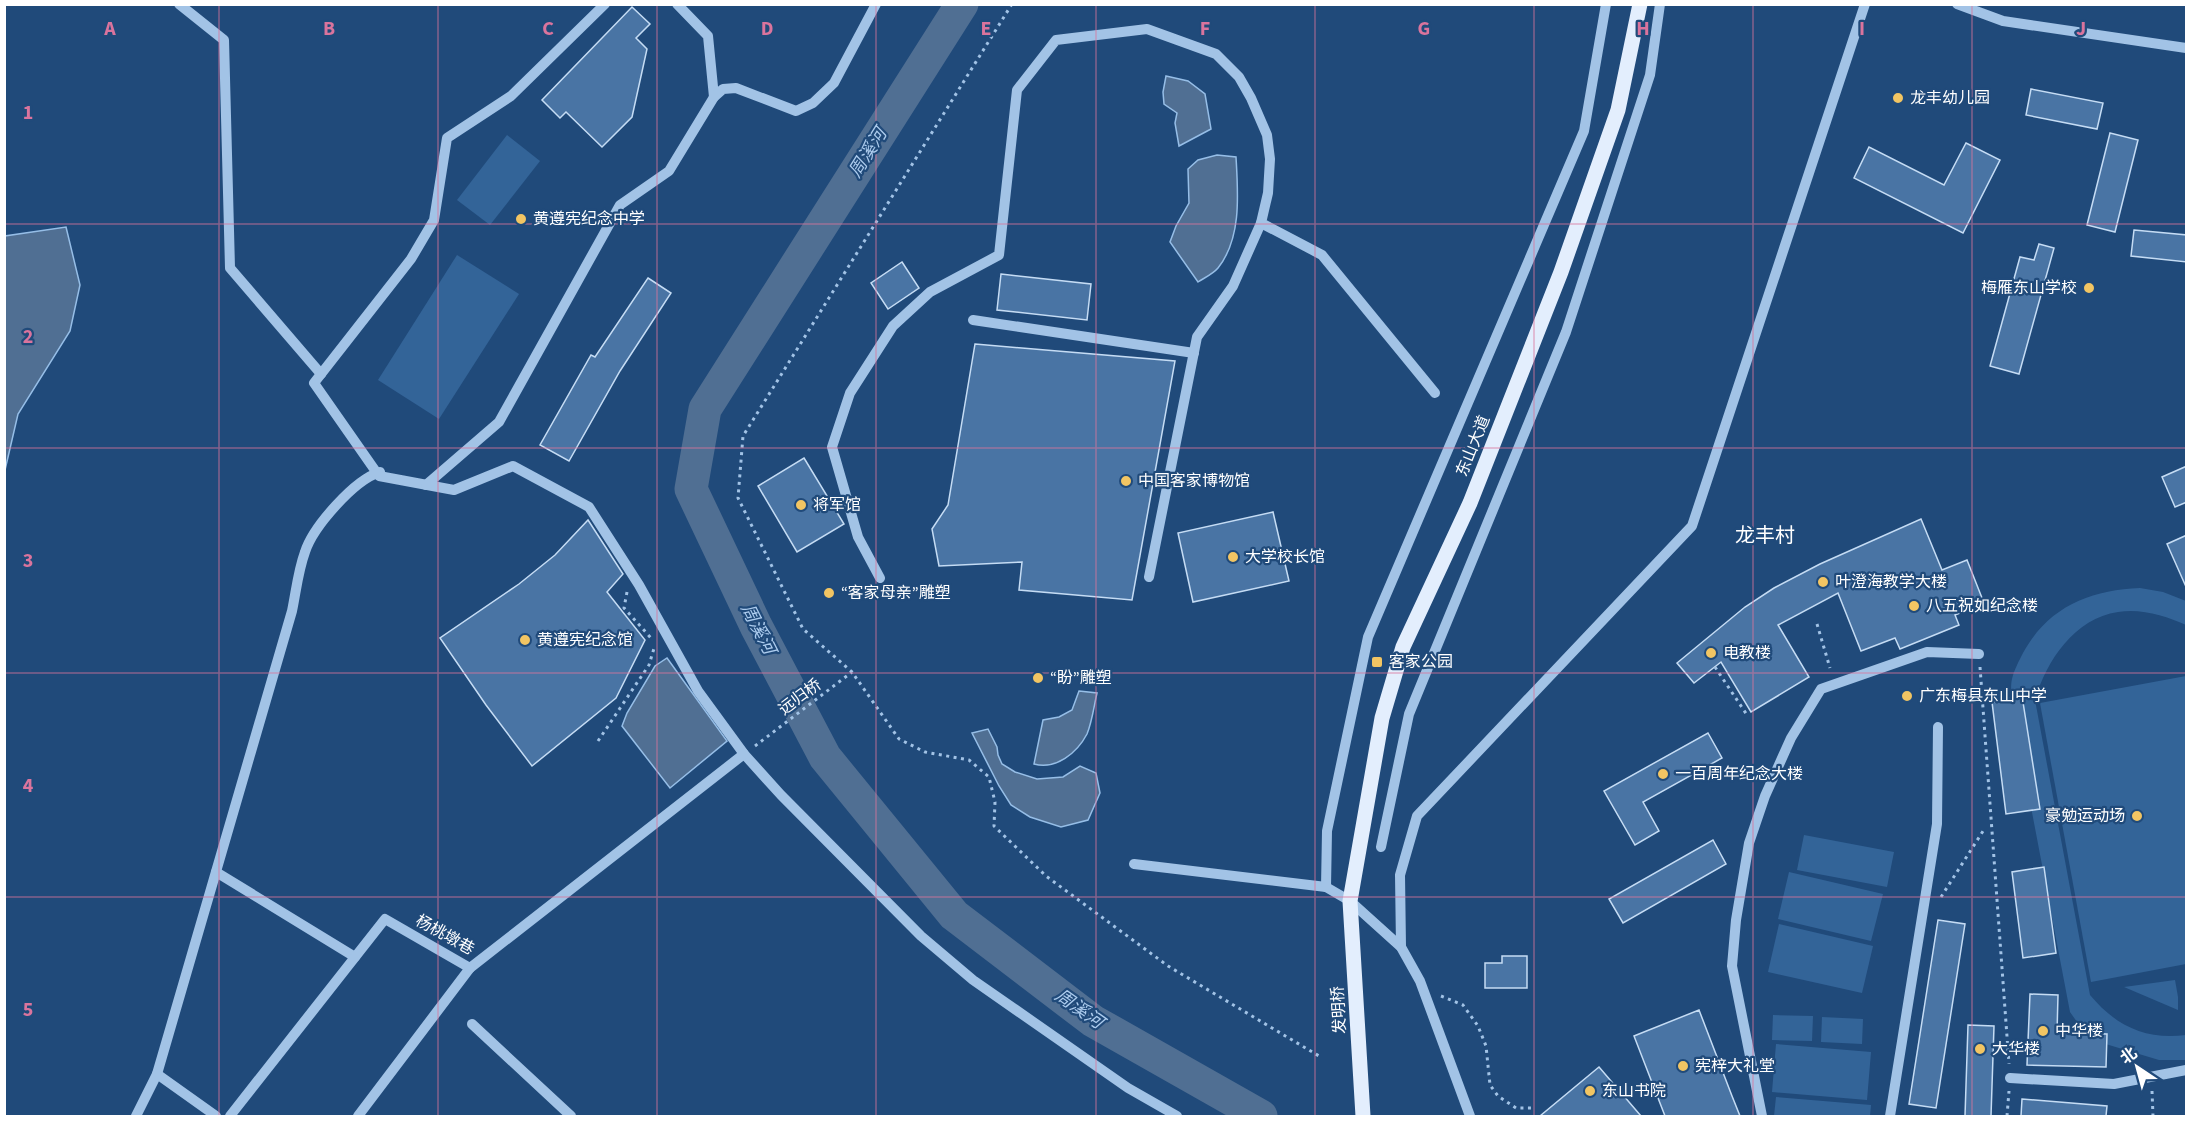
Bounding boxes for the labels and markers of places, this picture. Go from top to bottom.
place label: 龙丰幼儿园 [1910,87,1990,109]
marker: 龙丰幼儿园 [1891,91,1905,105]
place label: 黄遵宪纪念中学 [533,208,645,230]
marker: 黄遵宪纪念中学 [514,212,528,226]
place label: 梅雁东山学校 [1981,277,2077,299]
marker: 梅雁东山学校 [2082,281,2096,295]
place label: 中国客家博物馆 [1138,470,1250,492]
marker: 中国客家博物馆 [1119,474,1133,488]
place label: 将军馆 [813,494,861,516]
marker: 将军馆 [794,498,808,512]
place label: 大学校长馆 [1245,546,1325,568]
marker: 大学校长馆 [1226,550,1240,564]
place label: 叶澄海教学大楼 [1835,571,1947,593]
marker: 叶澄海教学大楼 [1816,575,1830,589]
place label: “客家母亲”雕塑 [841,582,951,604]
marker: “客家母亲”雕塑 [822,586,836,600]
place label: 八五祝如纪念楼 [1926,595,2038,617]
marker: 八五祝如纪念楼 [1907,599,1921,613]
place label: 黄遵宪纪念馆 [537,629,633,651]
marker: 黄遵宪纪念馆 [518,633,532,647]
place label: 电教楼 [1723,642,1771,664]
marker: 电教楼 [1704,646,1718,660]
place label: 客家公园 [1389,651,1453,673]
marker: 客家公园 [1370,655,1384,669]
place label: “盼”雕塑 [1050,667,1112,689]
marker: “盼”雕塑 [1031,671,1045,685]
place label: 广东梅县东山中学 [1919,685,2047,707]
marker: 广东梅县东山中学 [1900,689,1914,703]
place label: 一百周年纪念大楼 [1675,763,1803,785]
marker: 一百周年纪念大楼 [1656,767,1670,781]
place label: 豪勉运动场 [2045,805,2125,827]
marker: 豪勉运动场 [2130,809,2144,823]
place label: 中华楼 [2055,1020,2103,1042]
marker: 中华楼 [2036,1024,2050,1038]
place label: 大华楼 [1992,1038,2040,1060]
marker: 大华楼 [1973,1042,1987,1056]
place label: 宪梓大礼堂 [1695,1055,1775,1077]
marker: 宪梓大礼堂 [1676,1059,1690,1073]
place label: 东山书院 [1602,1080,1666,1102]
marker: 东山书院 [1583,1084,1597,1098]

